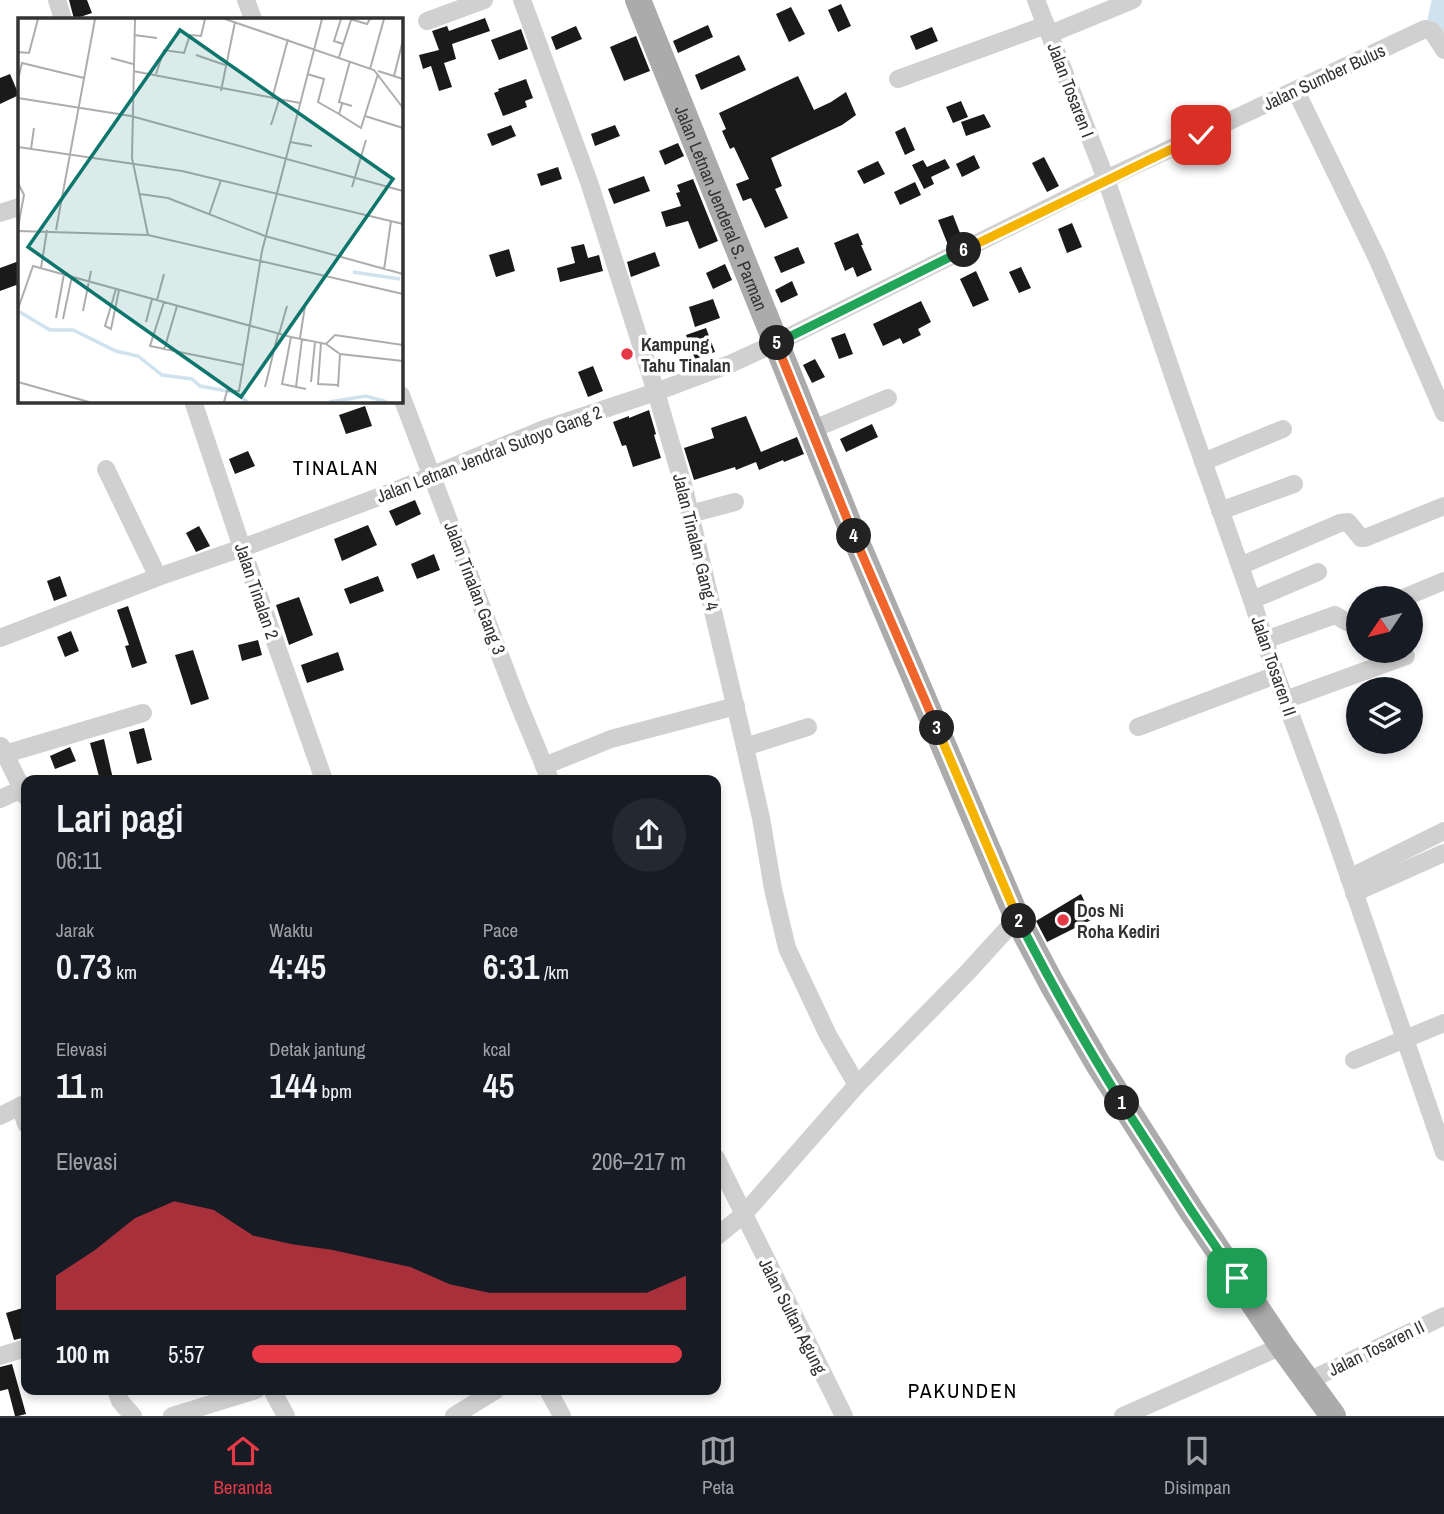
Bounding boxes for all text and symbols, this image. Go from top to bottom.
inset map [18,18,402,402]
street label: Jalan Sumber Bulus [1259,38,1389,116]
street label: Jalan Tosaren I [1041,39,1101,141]
street label: Jalan Letnan Jenderal S. Parman [669,101,774,314]
pin [1171,105,1231,165]
icon: check [1182,116,1220,154]
pin: 6 [946,232,982,268]
text: 6 [959,236,968,262]
pin: 5 [760,326,794,360]
text: 5 [772,329,781,355]
place label: Kampung Tahu Tinalan [641,332,731,378]
marker: Kampung Tahu Tinalan [619,346,635,362]
street label: Jalan Letnan Jendral Sutoyo Gang 2 [373,399,605,509]
district label: TINALAN [293,453,379,482]
street label: Jalan Tinalan Gang 4 [667,471,725,613]
street label: Jalan Tinalan Gang 3 [438,518,512,658]
pin: 4 [836,518,872,554]
text: 4 [849,522,858,548]
street label: Jalan Tinalan 2 [229,539,285,643]
north arrow [1346,586,1423,663]
map controls [1346,586,1423,754]
street label: Jalan Tosaren II [1245,613,1303,719]
button: layers [1346,677,1423,754]
pin: 3 [920,710,954,746]
text: 3 [932,714,941,740]
text: Lari pagi [56,793,184,844]
button: share [612,798,686,872]
text: 06:11 [56,845,102,876]
place label: Dos Ni Roha Kediri [1077,898,1160,944]
pin: 2 [1002,904,1036,939]
text: 2 [1014,907,1023,933]
marker: Dos Ni Roha Kediri [1055,912,1071,928]
text: Jarak [56,917,94,943]
text: Waktu [269,917,313,943]
text: Pace [483,917,518,943]
text: 0.73 [56,943,112,990]
text: 4:45 [269,943,326,990]
text: 6:31 [483,943,540,990]
text: km [112,959,137,985]
text: /km [540,959,569,985]
text: Elevasi [56,1036,107,1062]
text: Detak jantung [269,1036,365,1062]
text: kcal [483,1036,510,1062]
text: 11 [56,1062,86,1109]
text: 144 [269,1062,317,1109]
text: 45 [483,1062,515,1109]
text: m [86,1078,103,1104]
text: bpm [317,1078,352,1104]
pin: 1 [1104,1086,1140,1120]
text: 1 [1117,1089,1126,1115]
text: Elevasi [56,1146,118,1177]
text: 206–217 m [592,1146,686,1177]
pin [1207,1248,1267,1308]
street label: Jalan Sultan Agung [753,1254,833,1379]
icon: arrive [1218,1259,1256,1297]
street label: Jalan Tosaren II [1324,1314,1428,1382]
text: 100 m [56,1339,109,1370]
text: 5:57 [168,1339,205,1370]
district label: PAKUNDEN [908,1376,1018,1405]
tab: Beranda [213,1432,272,1500]
tab: Peta [699,1432,737,1500]
tab: Disimpan [1164,1432,1231,1500]

